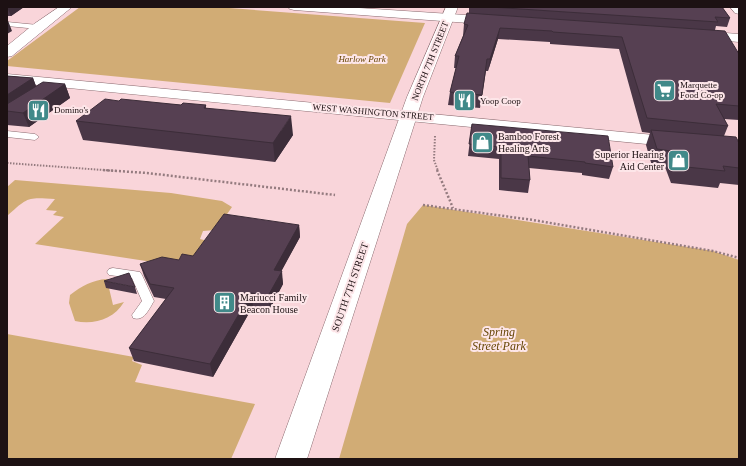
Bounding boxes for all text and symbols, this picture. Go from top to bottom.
street label: NORTH 7TH STREET [410,20,451,102]
park label: Harlow Park [337,54,387,64]
supermarket icon: Marquette Food Co-op [652,77,678,103]
place label: Marquette Food Co-op [680,80,724,100]
restaurant icon: Yoop Coop [452,88,478,114]
place label: Yoop Coop [480,96,521,106]
restaurant icon: Domino's [26,97,52,123]
street label: WEST WASHINGTON STREET [312,102,434,122]
place label: Domino's [54,105,89,115]
shop icon: Bamboo Forest Healing Arts [470,129,496,155]
place label: Bamboo Forest Healing Arts [498,131,560,154]
shop icon: Superior Hearing Aid Center [666,147,692,173]
place label: Superior Hearing Aid Center [595,149,665,172]
street label: SOUTH 7TH STREET [330,241,370,333]
building icon: Mariucci Family Beacon House [211,290,237,316]
place label: Mariucci Family Beacon House [240,292,307,315]
park label: Spring Street Park [472,325,527,353]

